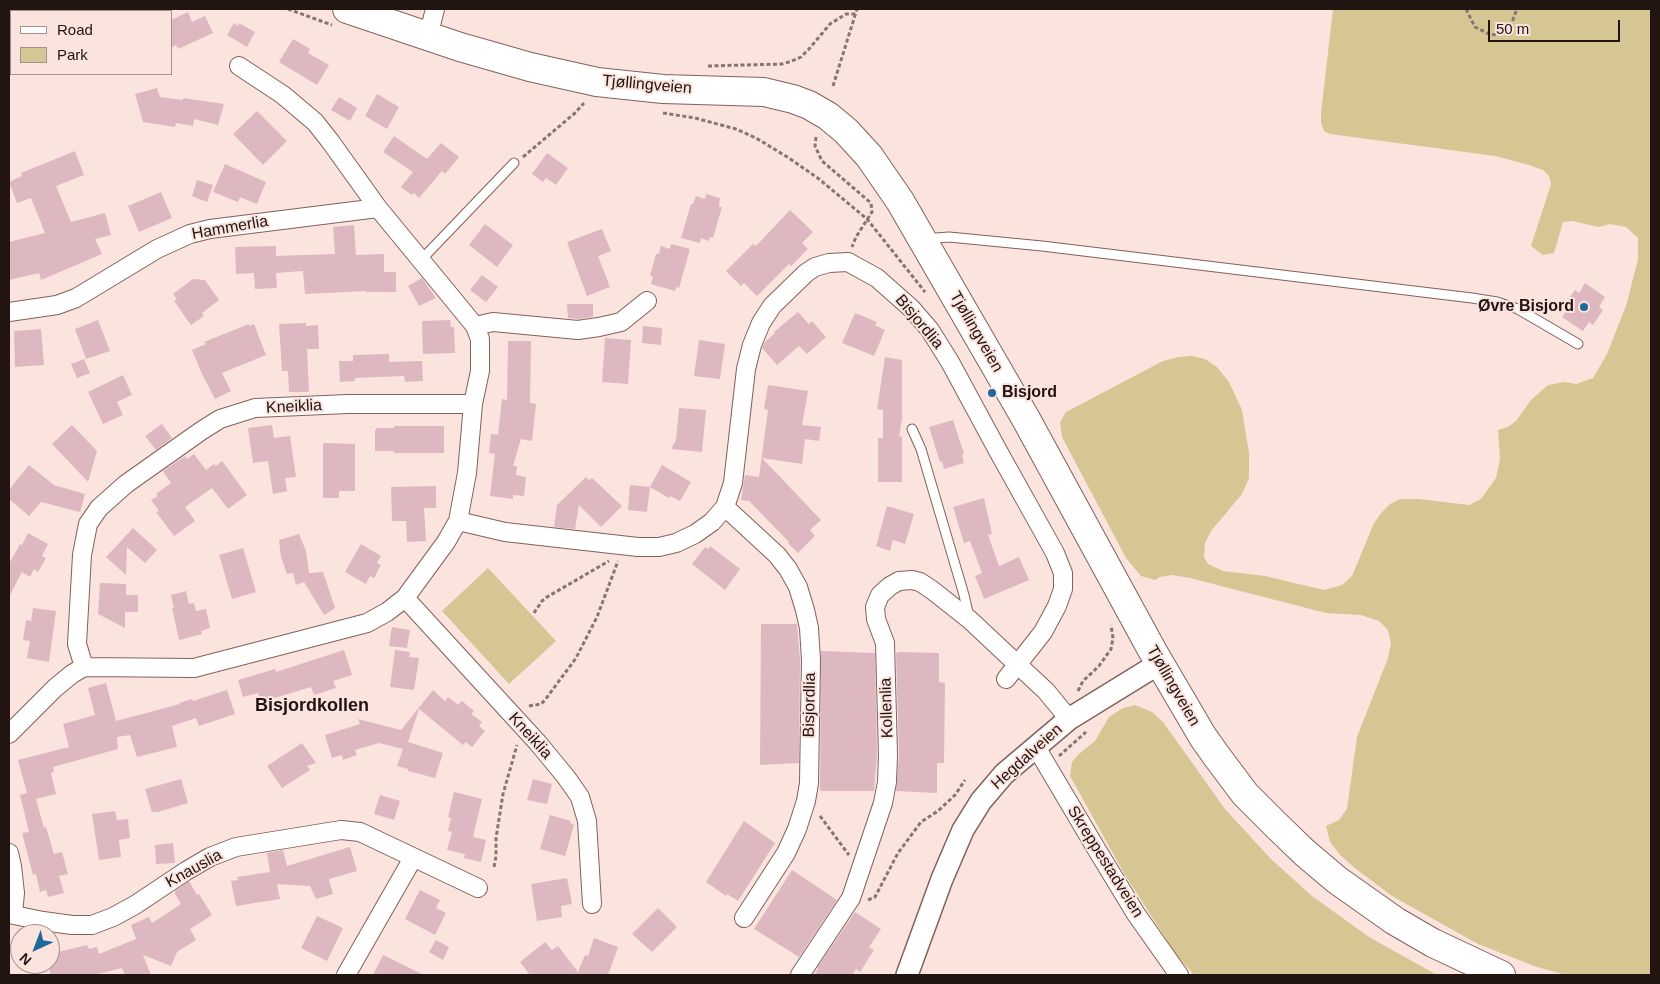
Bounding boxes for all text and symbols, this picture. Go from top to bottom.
legend [10,10,172,75]
scale bar [1490,10,1622,42]
text: 50 m [1496,20,1529,37]
text: Road [57,21,93,38]
text: Park [57,46,88,63]
street label: Tjøllingveien [601,72,693,98]
street label: Hammerlia [190,212,270,244]
street label: Tjøllingveien [945,288,1007,376]
street label: Bisjordlia [891,291,947,353]
place label: Øvre Bisjord [1478,297,1574,317]
marker: Øvre Bisjord [1578,301,1590,313]
place label: Bisjord [1002,383,1057,403]
marker: Bisjord [986,387,998,399]
street label: Kneiklia [266,396,322,418]
street label: Tjøllingveien [1142,642,1204,730]
street label: Bisjordlia [800,672,820,738]
street label: Kollenlia [876,677,898,739]
district label: Bisjordkollen [255,695,369,717]
street label: Kneiklia [504,709,556,763]
street label: Hegdalveien [988,720,1066,794]
street label: Skreppestadveien [1063,803,1147,921]
street label: Knauslia [163,846,225,892]
north arrow [10,924,60,974]
text: N [16,950,35,969]

